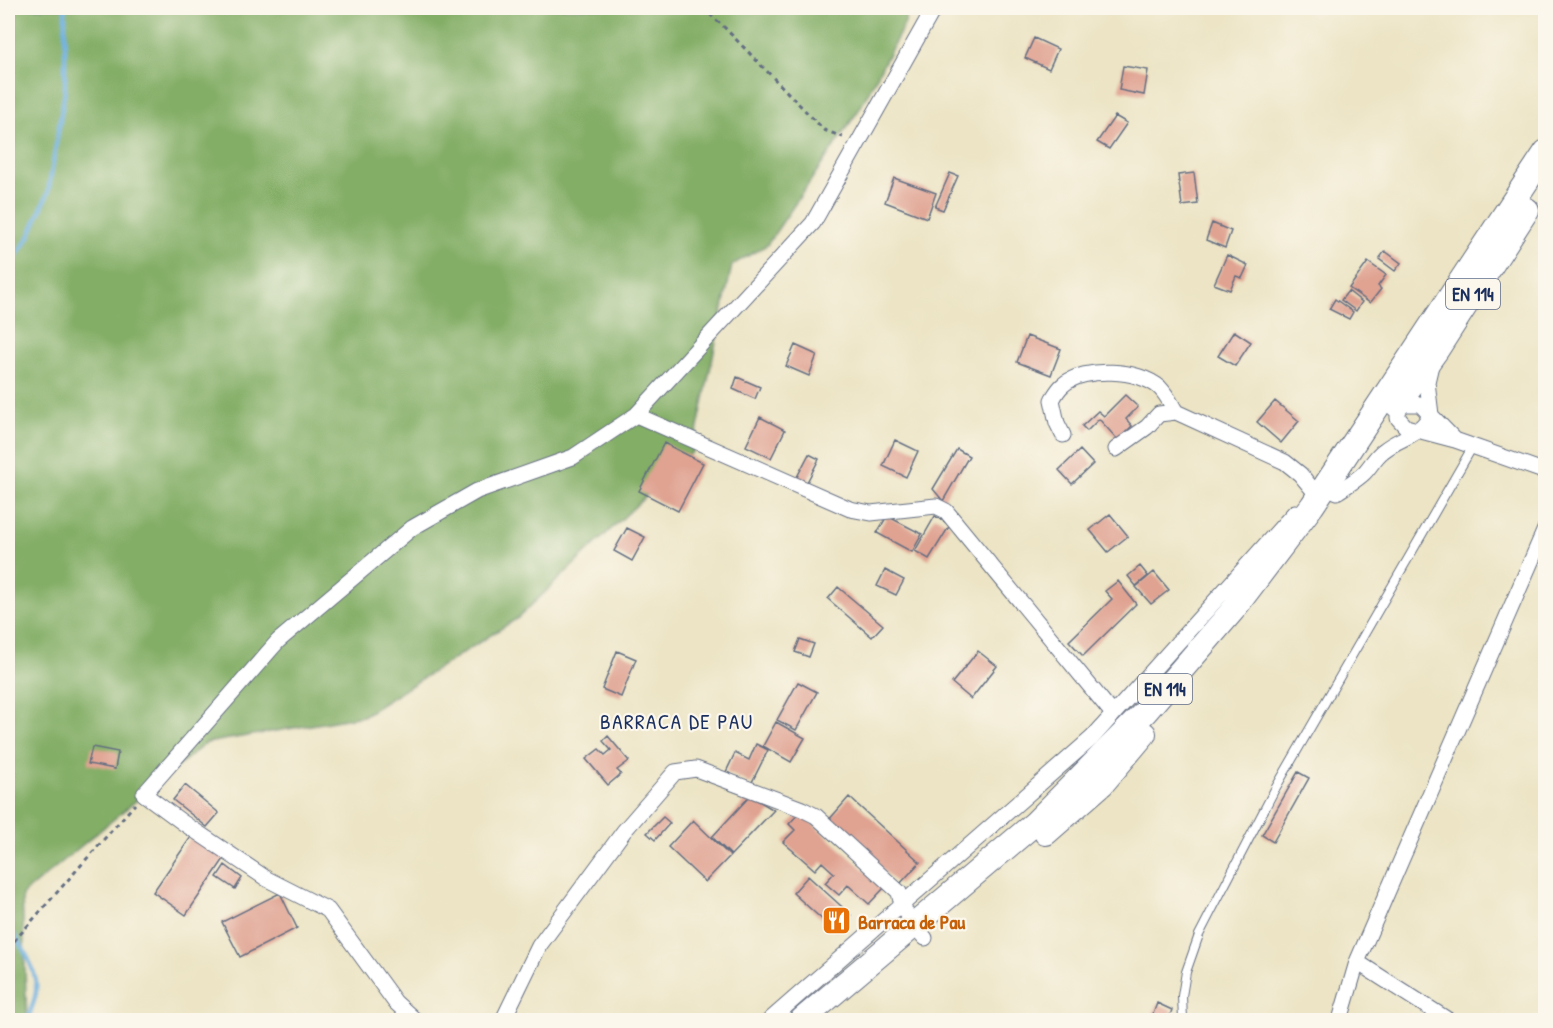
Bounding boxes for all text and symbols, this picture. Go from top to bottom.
road number: EN 114 [1446,279,1500,309]
road number: EN 114 [1138,674,1192,704]
district label: BARRACA DE PAU [600,707,754,736]
restaurant icon: Barraca de Pau [821,905,853,937]
place label: Barraca de Pau [858,908,966,935]

